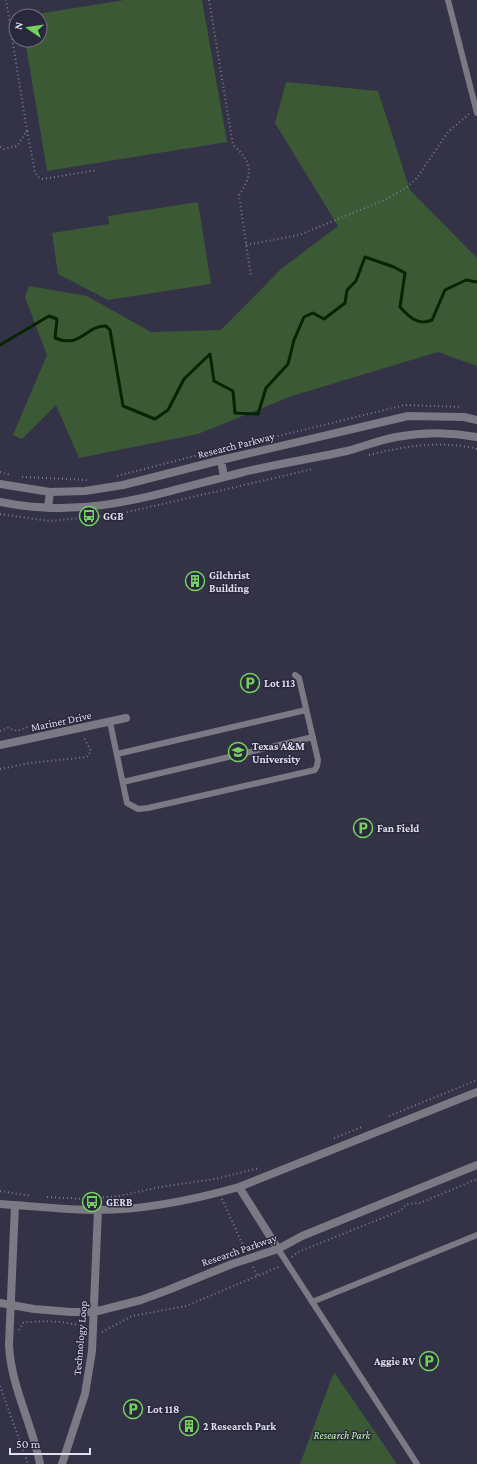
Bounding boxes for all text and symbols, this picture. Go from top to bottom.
north arrow [8,8,48,48]
text: N [12,20,25,31]
street label: Research Parkway [196,429,277,461]
bus stop icon: GGB [78,505,100,527]
place label: GGB [103,510,124,522]
place label: Gilchrist Building [209,569,250,594]
building icon: Gilchrist Building [184,570,206,592]
parking icon: Lot 113 [239,672,261,694]
place label: Lot 113 [264,677,295,689]
street label: Mariner Drive [30,709,93,733]
place label: Texas A&M University [252,740,305,765]
school or university icon: Texas A&M University [227,741,249,763]
parking icon: Fan Field [352,817,374,839]
place label: Fan Field [377,822,419,834]
bus stop icon: GERB [81,1191,103,1213]
place label: GERB [106,1196,133,1208]
street label: Research Parkway [200,1231,279,1269]
street label: Technology Loop [71,1300,90,1376]
parking icon: Aggie RV [418,1350,440,1372]
place label: Aggie RV [373,1355,415,1367]
parking icon: Lot 118 [122,1398,144,1420]
place label: Lot 118 [147,1403,179,1415]
building icon: 2 Research Park [178,1415,200,1437]
place label: 2 Research Park [203,1420,277,1432]
park label: Research Park [314,1429,372,1441]
scale bar [10,1430,90,1456]
text: 50 m [16,1437,41,1451]

